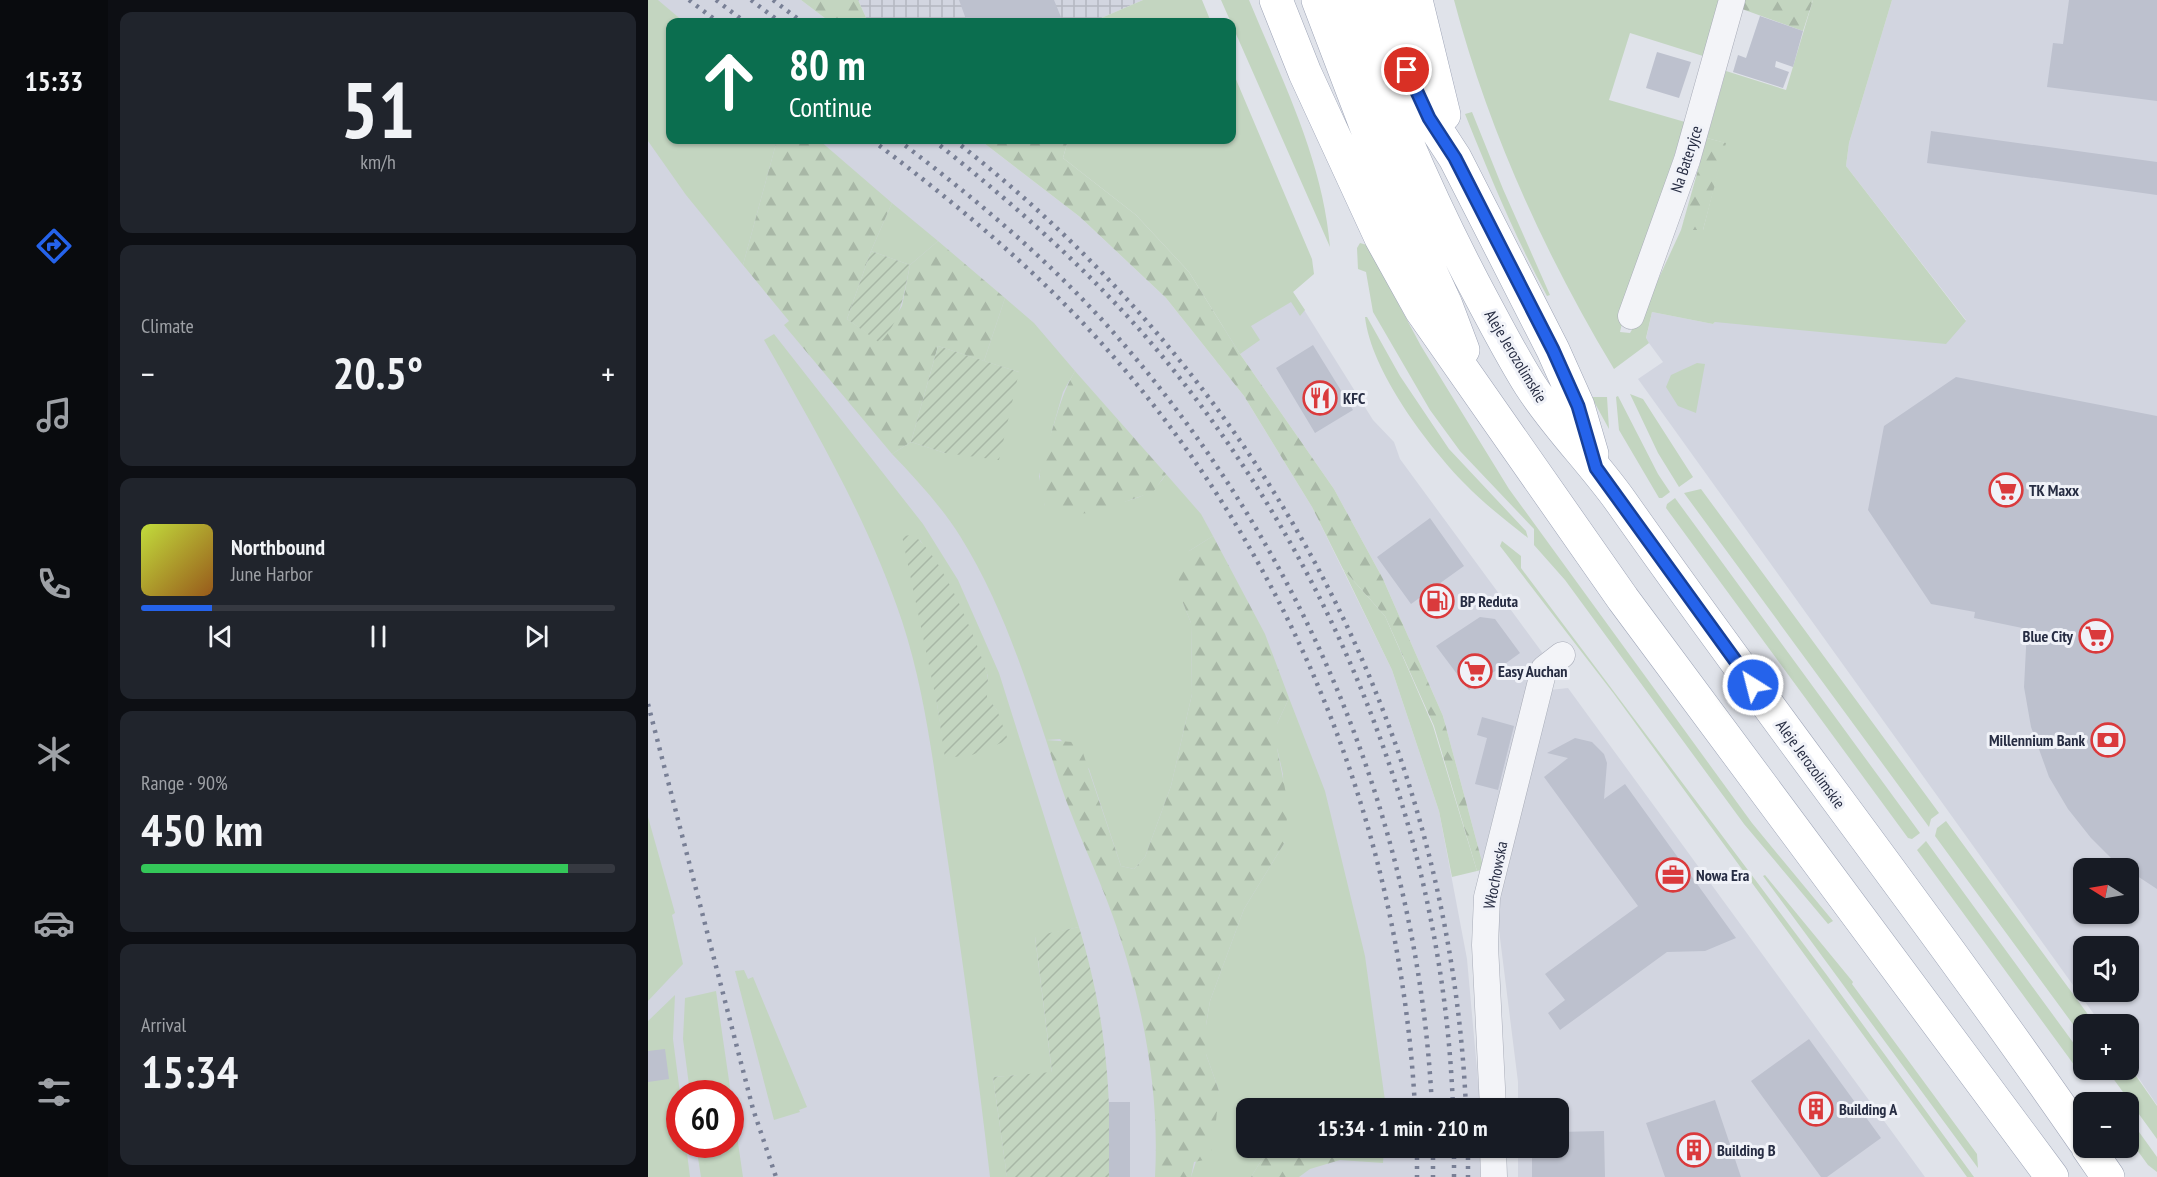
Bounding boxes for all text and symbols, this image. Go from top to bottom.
text: 80 m [789,37,866,92]
icon: ahead [690,42,768,120]
pin [1381,44,1432,95]
icon: arrive [1390,53,1423,86]
text: 51 [341,59,415,160]
text: 15:33 [25,64,83,98]
text: Continue [789,90,872,124]
street label: Na Bateryjce [1666,123,1706,195]
text: km/h [360,149,396,175]
icon: directions [33,225,75,267]
street label: Aleje Jerozolimskie [1480,306,1552,406]
text: Climate [141,313,194,339]
text: 20.5° [333,343,423,401]
text: − [141,352,155,395]
text: + [601,352,615,395]
restaurant icon: KFC [1302,380,1338,416]
place label: KFC [1343,388,1366,408]
icon: music [33,394,75,436]
supermarket icon: TK Maxx [1988,472,2024,508]
place label: TK Maxx [2029,480,2079,500]
text: Northbound [231,533,325,561]
text: June Harbor [231,561,313,587]
icon: phone [33,563,75,605]
fuel station icon: BP Reduta [1419,583,1455,619]
place label: BP Reduta [1460,591,1518,611]
supermarket icon: Blue City [2078,618,2114,654]
icon: previous [204,620,237,653]
icon: pause [362,620,395,653]
icon: next [520,620,553,653]
place label: Blue City [2023,626,2074,646]
supermarket icon: Easy Auchan [1457,653,1493,689]
position arrow [1721,653,1785,717]
place label: Easy Auchan [1498,661,1567,681]
street label: Aleje Jerozolimskie [1772,716,1850,812]
bank icon: Millennium Bank [2090,722,2126,758]
place label: Millennium Bank [1989,730,2085,750]
icon: climate [33,733,75,775]
text: Range · 90% [141,770,228,796]
text: 450 km [141,800,263,858]
street label: Włochowska [1479,840,1511,910]
office icon: Nowa Era [1655,857,1691,893]
north arrow [2073,858,2139,924]
map controls [2073,858,2139,1158]
place label: Nowa Era [1696,865,1750,885]
icon: car [33,902,75,944]
button: sound [2073,936,2139,1002]
text: Arrival [141,1012,186,1038]
button: + [2073,1014,2139,1080]
text: 15:34 [141,1042,238,1100]
icon: filters [33,1071,75,1113]
speed limit sign: 60 [666,1080,744,1158]
building icon: Building A [1798,1091,1834,1127]
button: − [2073,1092,2139,1158]
place label: Building A [1839,1099,1898,1119]
text: 15:34 · 1 min · 210 m [1317,1114,1488,1142]
building icon: Building B [1676,1132,1712,1168]
place label: Building B [1717,1140,1776,1160]

